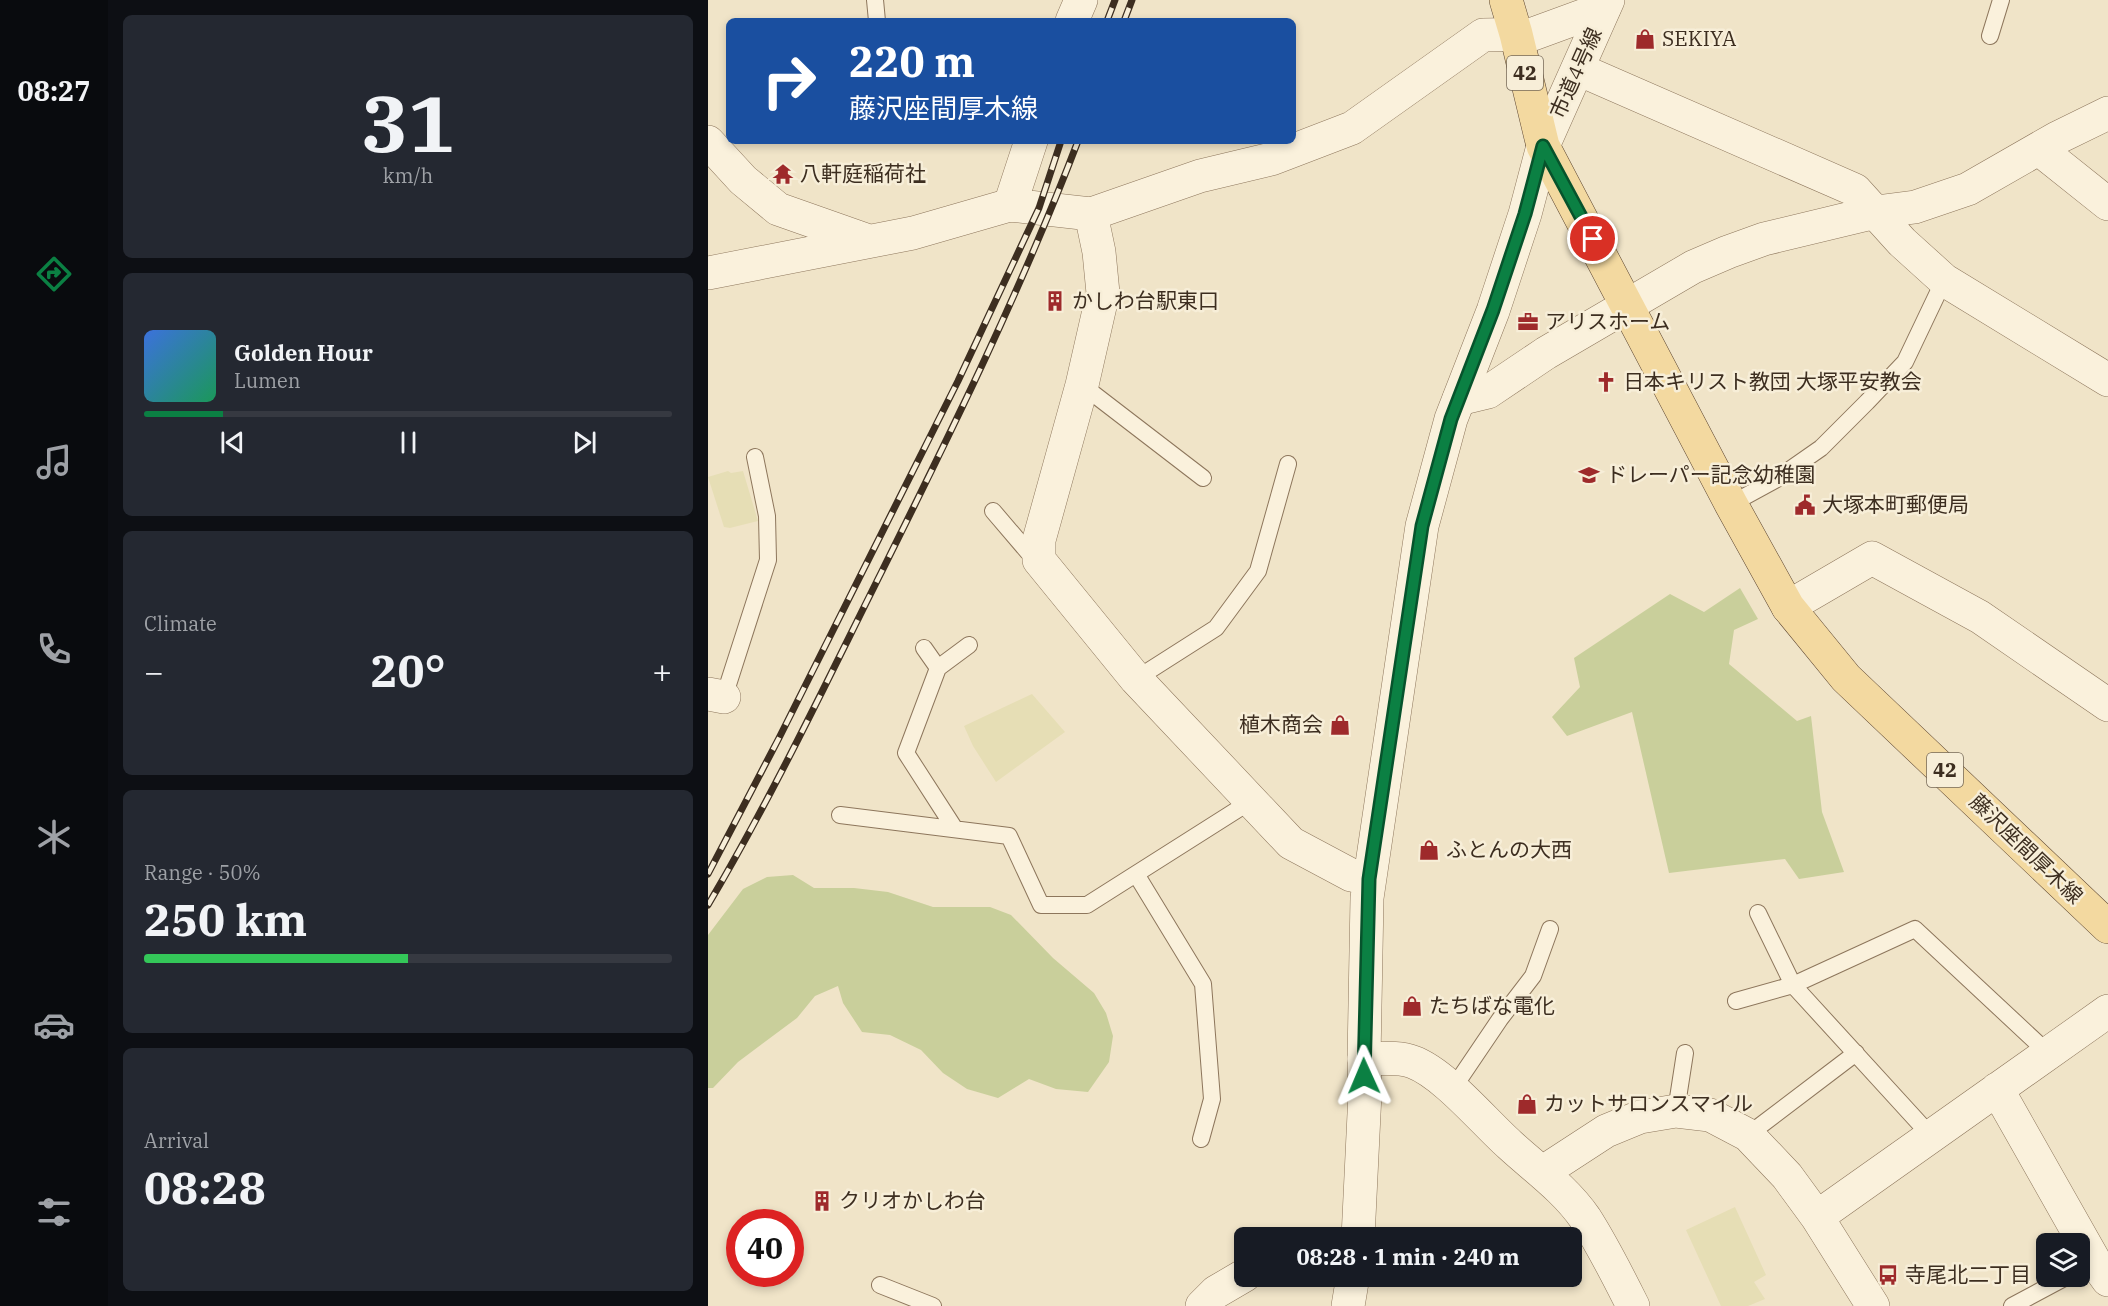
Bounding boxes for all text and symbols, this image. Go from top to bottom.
street label: 市道4号線 [1543,23,1608,122]
place label: SEKIYA [1662,24,1737,52]
shop icon: SEKIYA [1633,27,1657,51]
text: 220 m [849,34,975,89]
icon: right [750,42,828,120]
road number: 42 [1507,56,1543,90]
text: 31 [361,72,455,173]
text: 08:27 [18,73,90,108]
text: 藤沢座間厚木線 [849,90,1038,125]
place label: 八軒庭稲荷社 [800,159,926,187]
text: km/h [383,162,433,189]
temple icon: 八軒庭稲荷社 [771,162,795,186]
pin [1567,213,1618,264]
icon: arrive [1576,222,1609,255]
icon: directions [33,253,75,295]
place label: かしわ台駅東口 [1072,286,1219,314]
building icon: かしわ台駅東口 [1043,289,1067,313]
place label: アリスホーム [1545,307,1670,335]
office icon: アリスホーム [1516,310,1540,334]
text: Golden Hour [234,338,373,367]
text: Lumen [234,367,301,394]
place label: 日本キリスト教団 大塚平安教会 [1623,367,1922,395]
church icon: 日本キリスト教団 大塚平安教会 [1594,370,1618,394]
icon: previous [216,426,249,459]
icon: pause [392,426,425,459]
icon: next [568,426,601,459]
icon: music [33,441,75,483]
place label: ドレーパー記念幼稚園 [1606,460,1816,488]
school or university icon: ドレーパー記念幼稚園 [1577,463,1601,487]
place label: 大塚本町郵便局 [1822,490,1969,518]
public building icon: 大塚本町郵便局 [1793,493,1817,517]
text: Climate [144,610,217,637]
icon: phone [33,628,75,670]
text: 20° [370,641,446,699]
text: − [144,650,164,693]
text: + [652,650,672,693]
place label: 植木商会 [1239,710,1323,738]
shop icon: 植木商会 [1328,713,1352,737]
road number: 42 [1927,753,1963,787]
street label: 藤沢座間厚木線 [1964,787,2089,909]
icon: climate [33,816,75,858]
place label: ふとんの大西 [1446,835,1572,863]
shop icon: ふとんの大西 [1417,838,1441,862]
text: Range · 50% [144,859,261,886]
text: 250 km [144,890,307,948]
place label: たちばな電化 [1429,991,1555,1019]
shop icon: たちばな電化 [1400,994,1424,1018]
icon: car [33,1004,75,1046]
position arrow [1332,1044,1396,1108]
place label: カットサロンスマイル [1544,1089,1753,1117]
shop icon: カットサロンスマイル [1515,1092,1539,1116]
text: Arrival [144,1127,209,1154]
text: 08:28 [144,1158,266,1216]
place label: クリオかしわ台 [839,1186,986,1214]
building icon: クリオかしわ台 [810,1189,834,1213]
icon: filters [33,1191,75,1233]
speed limit sign: 40 [726,1209,804,1287]
map controls [2036,1233,2090,1287]
button: layers [2036,1233,2090,1287]
text: 08:28 · 1 min · 240 m [1296,1242,1520,1271]
place label: 寺尾北二丁目 [1905,1260,2031,1288]
bus stop icon: 寺尾北二丁目 [1876,1263,1900,1287]

